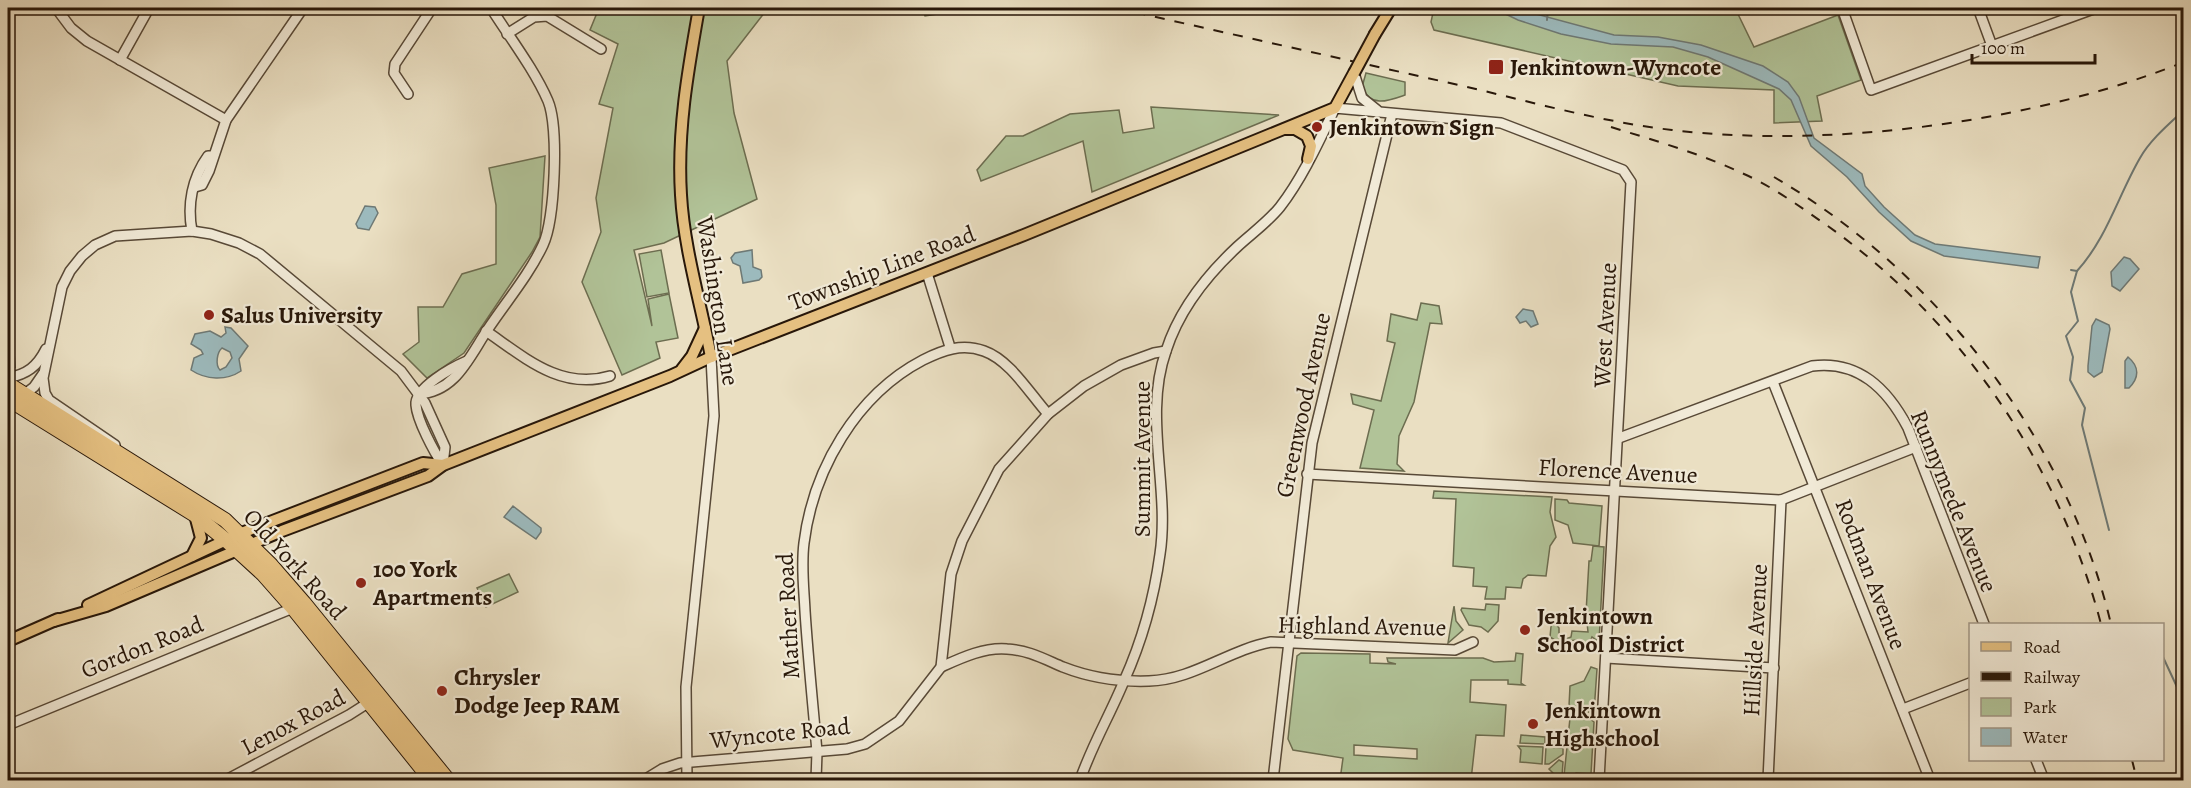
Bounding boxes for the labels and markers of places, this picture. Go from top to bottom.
place label: Jenkintown-Wyncote [1510,51,1721,83]
marker: Jenkintown-Wyncote [1487,58,1505,76]
place label: Jenkintown Sign [1329,111,1495,143]
marker: Jenkintown Sign [1310,120,1324,134]
place label: Salus University [221,299,383,331]
marker: Salus University [202,308,216,322]
place label: 100 York Apartments [372,553,492,613]
marker: 100 York Apartments [354,576,368,590]
place label: Jenkintown School District [1537,600,1685,660]
marker: Jenkintown School District [1518,623,1532,637]
place label: Chrysler Dodge Jeep RAM [454,661,620,721]
marker: Chrysler Dodge Jeep RAM [435,684,449,698]
place label: Jenkintown Highschool [1545,694,1661,754]
marker: Jenkintown Highschool [1526,717,1540,731]

